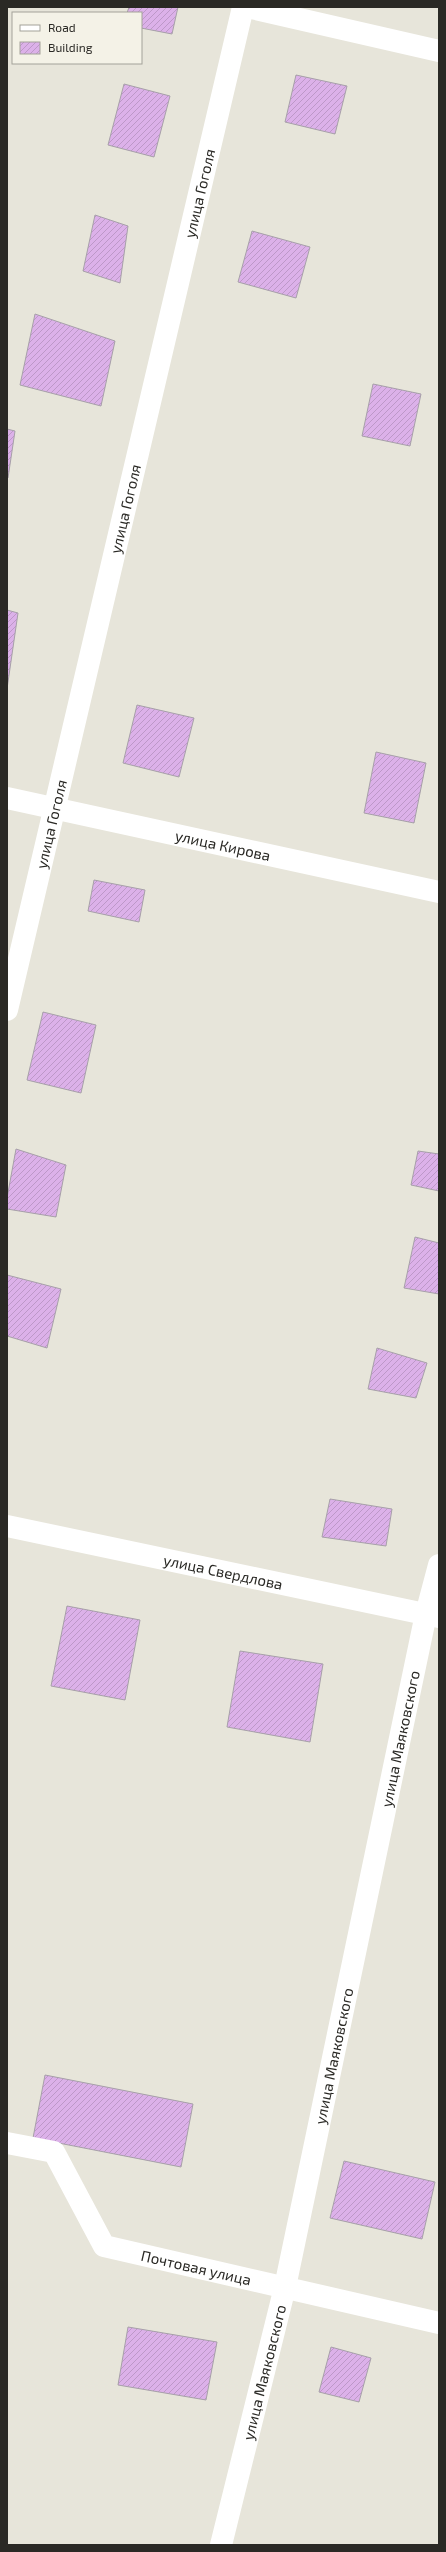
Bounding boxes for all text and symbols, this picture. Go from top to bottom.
legend [12,12,142,64]
text: Road [48,20,76,34]
text: Building [48,40,93,54]
street label: улица Гоголя [180,147,218,240]
street label: улица Гоголя [106,462,144,555]
street label: улица Гоголя [32,778,70,871]
street label: улица Кирова [173,826,272,864]
street label: улица Свердлова [162,1550,285,1593]
street label: улица Маяковского [377,1669,423,1809]
street label: улица Маяковского [310,1986,356,2126]
street label: Почтовая улица [139,2246,253,2289]
street label: улица Маяковского [238,2303,289,2442]

